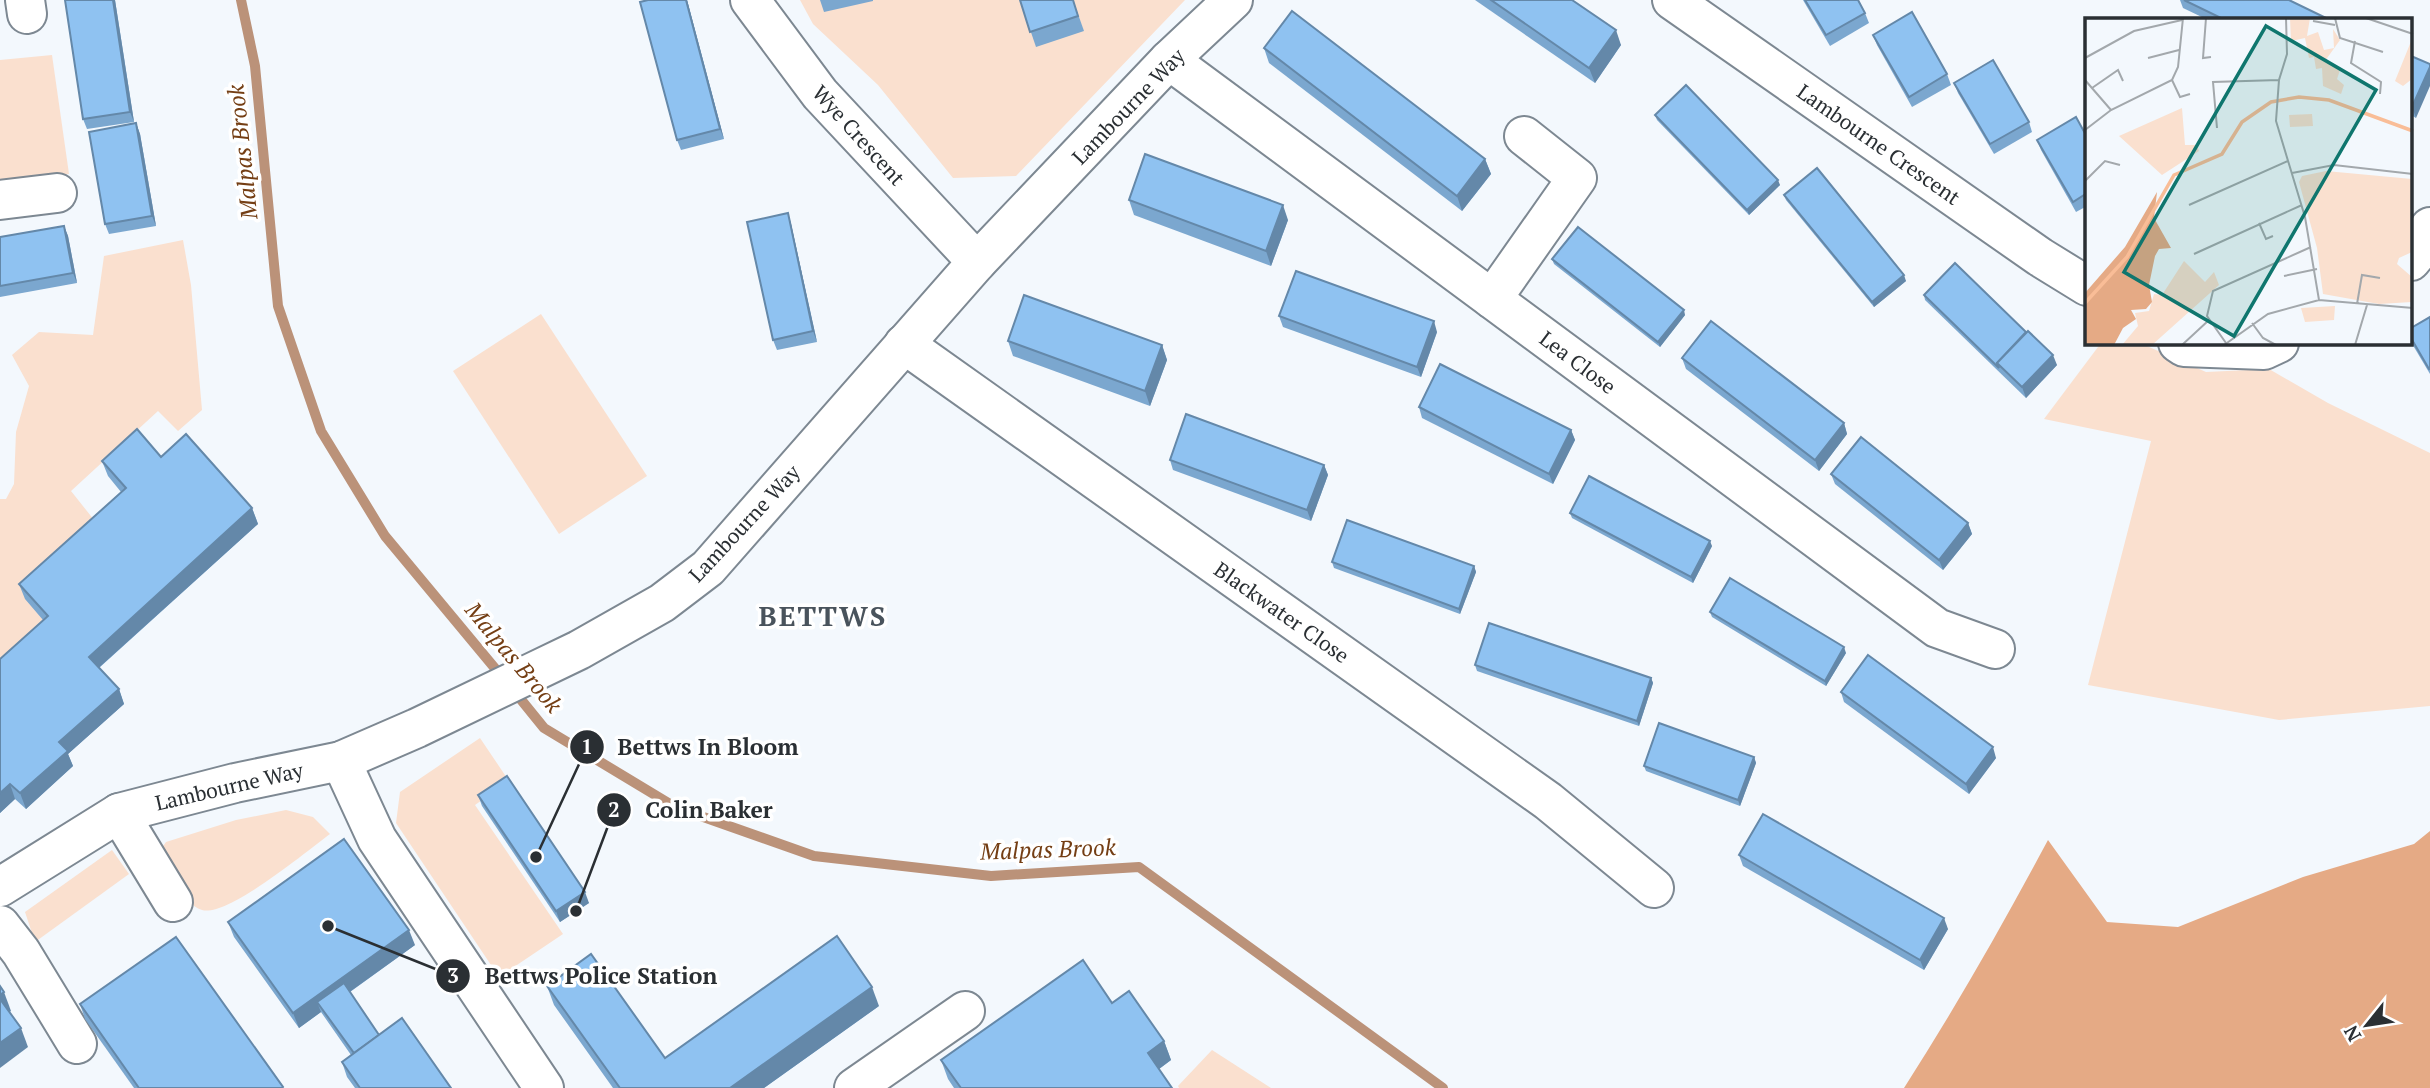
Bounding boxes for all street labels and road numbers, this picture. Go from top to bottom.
street label: Lambourne Way [1065,42,1191,170]
street label: Lambourne Crescent [1792,77,1966,211]
street label: Wye Crescent [806,79,912,191]
street label: Lea Close [1534,324,1622,400]
street label: Lambourne Way [682,458,806,588]
street label: Blackwater Close [1209,555,1355,669]
street label: Lambourne Way [152,755,306,817]

